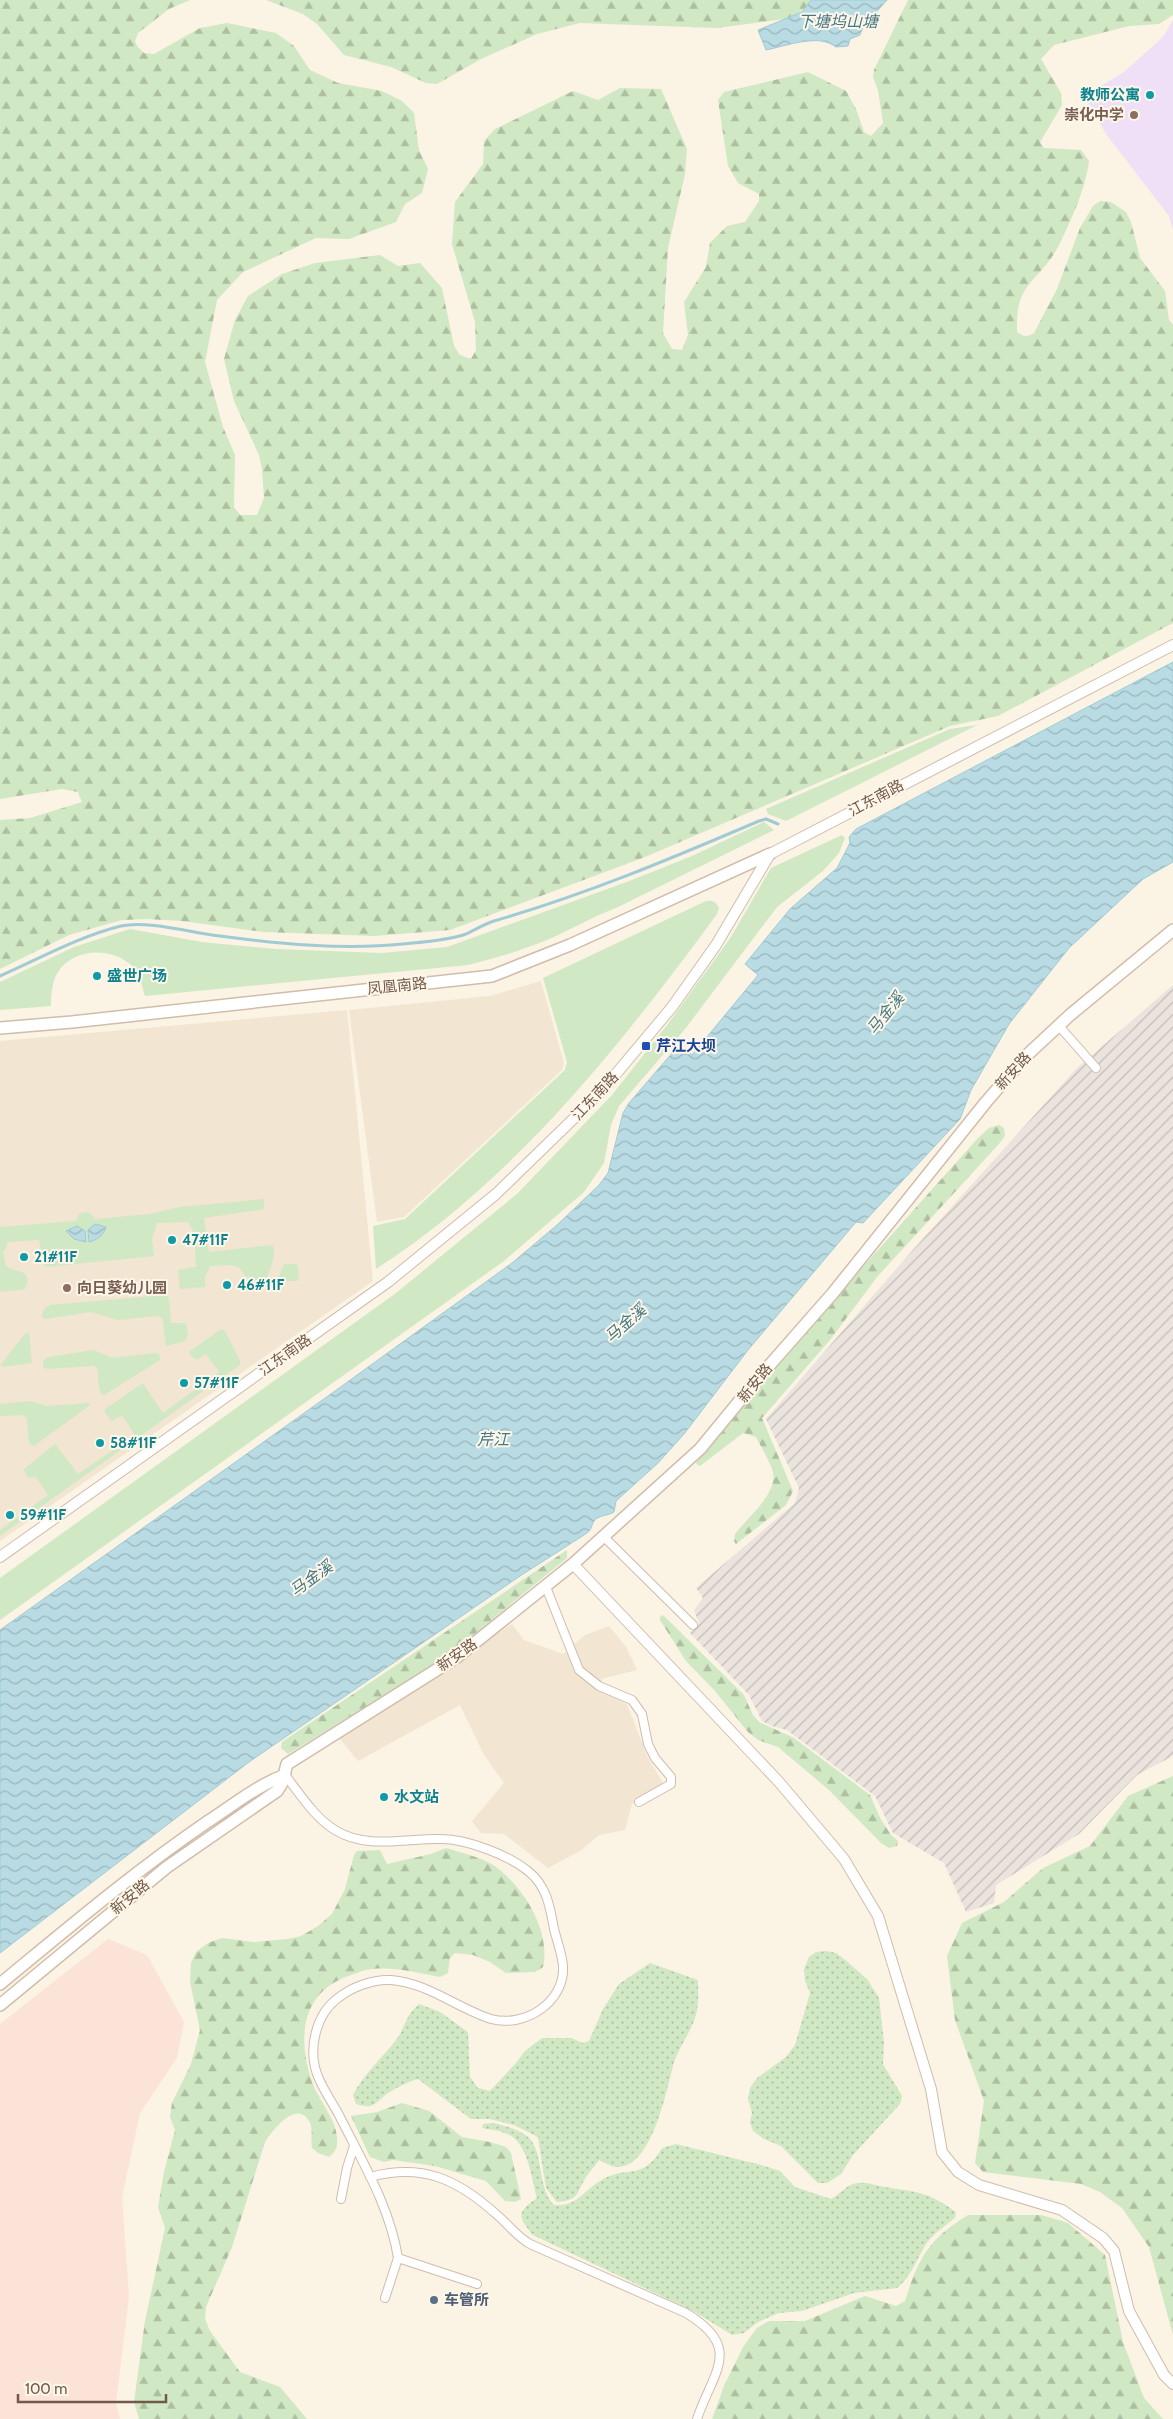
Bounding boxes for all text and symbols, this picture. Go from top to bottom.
water label: 下塘坞山塘 [798,12,881,31]
place label: 教师公寓 [1080,86,1140,104]
marker: 教师公寓 [1144,89,1156,101]
place label: 崇化中学 [1064,106,1124,124]
marker: 崇化中学 [1128,109,1140,121]
street label: 江东南路 [845,776,907,820]
place label: 盛世广场 [107,967,167,985]
marker: 盛世广场 [91,970,103,982]
street label: 凤凰南路 [366,974,428,998]
water label: 马金溪 [863,987,909,1038]
place label: 芹江大坝 [656,1037,716,1055]
marker: 芹江大坝 [640,1040,652,1052]
street label: 新安路 [991,1048,1035,1094]
street label: 江东南路 [568,1068,622,1124]
place label: 47#11F [182,1231,228,1249]
marker: 47#11F [166,1234,178,1246]
place label: 21#11F [34,1248,77,1266]
marker: 21#11F [18,1251,30,1263]
place label: 46#11F [237,1276,284,1294]
place label: 向日葵幼儿园 [77,1279,167,1297]
marker: 46#11F [221,1279,233,1291]
marker: 向日葵幼儿园 [61,1282,73,1294]
water label: 马金溪 [601,1299,651,1346]
street label: 江东南路 [255,1330,315,1380]
street label: 新安路 [734,1360,776,1406]
place label: 57#11F [194,1374,239,1392]
marker: 57#11F [178,1377,190,1389]
water label: 芹江 [477,1430,511,1449]
place label: 58#11F [110,1434,157,1452]
marker: 58#11F [94,1437,106,1449]
place label: 59#11F [20,1506,66,1524]
marker: 59#11F [4,1509,16,1521]
water label: 马金溪 [286,1555,338,1600]
street label: 新安路 [433,1635,481,1675]
place label: 水文站 [394,1788,439,1806]
marker: 水文站 [378,1791,390,1803]
street label: 新安路 [107,1876,153,1918]
place label: 车管所 [444,2291,489,2309]
marker: 车管所 [428,2294,440,2306]
scale bar [18,2372,165,2404]
text: 100 m [25,2380,67,2398]

